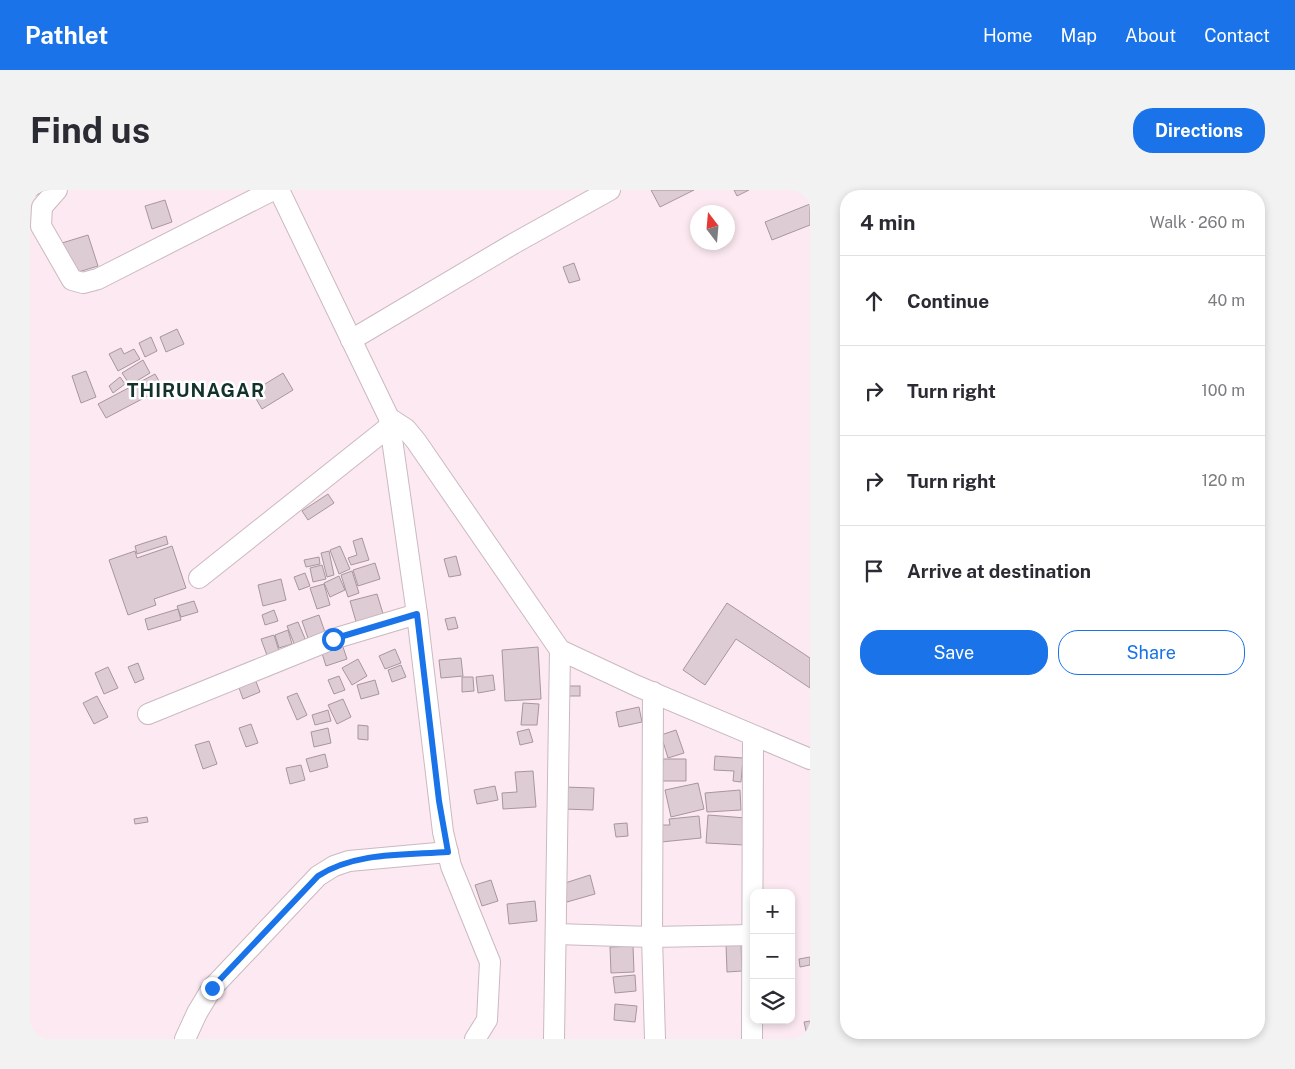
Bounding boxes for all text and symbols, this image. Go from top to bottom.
text: Pathlet [25,21,108,49]
text: Home [983,25,1033,46]
text: Map [1061,25,1097,46]
text: About [1125,25,1176,46]
text: Contact [1204,25,1270,46]
button: Directions [1133,108,1265,153]
text: Find us [30,110,150,151]
north arrow [690,205,735,250]
text: 4 min [860,210,915,235]
text: Walk · 260 m [1150,213,1245,232]
icon: ahead [860,287,888,315]
text: Continue [907,290,989,312]
text: 40 m [1207,291,1245,310]
icon: right [860,377,888,405]
district label: THIRUNAGAR [127,379,265,401]
text: Turn right [907,380,996,402]
text: 100 m [1201,381,1245,400]
icon: right [860,467,888,495]
text: Turn right [907,470,996,492]
text: 120 m [1201,471,1245,490]
icon: arrive [860,557,888,585]
text: Arrive at destination [907,560,1091,582]
route start [322,628,345,651]
button: Save [860,630,1048,675]
button: Share [1058,630,1245,675]
map controls [750,889,795,1024]
button: + [750,889,795,934]
button: − [750,934,795,979]
route end [201,977,224,1000]
button: layers [750,979,795,1024]

